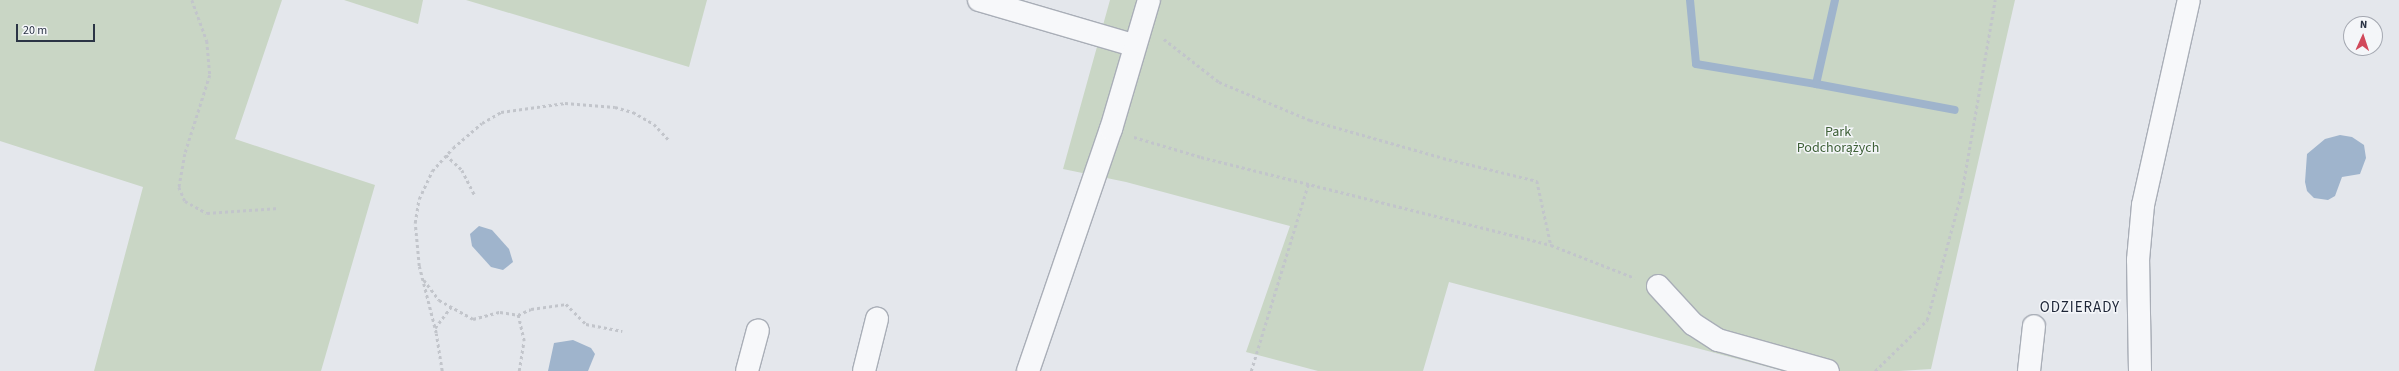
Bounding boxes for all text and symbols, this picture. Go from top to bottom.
scale bar [18,16,97,42]
north arrow [2343,16,2383,56]
text: N [2360,17,2368,32]
text: 20 m [23,22,47,39]
park label: Park Podchorążych [1797,124,1879,156]
district label: ODZIERADY [2040,299,2120,317]

